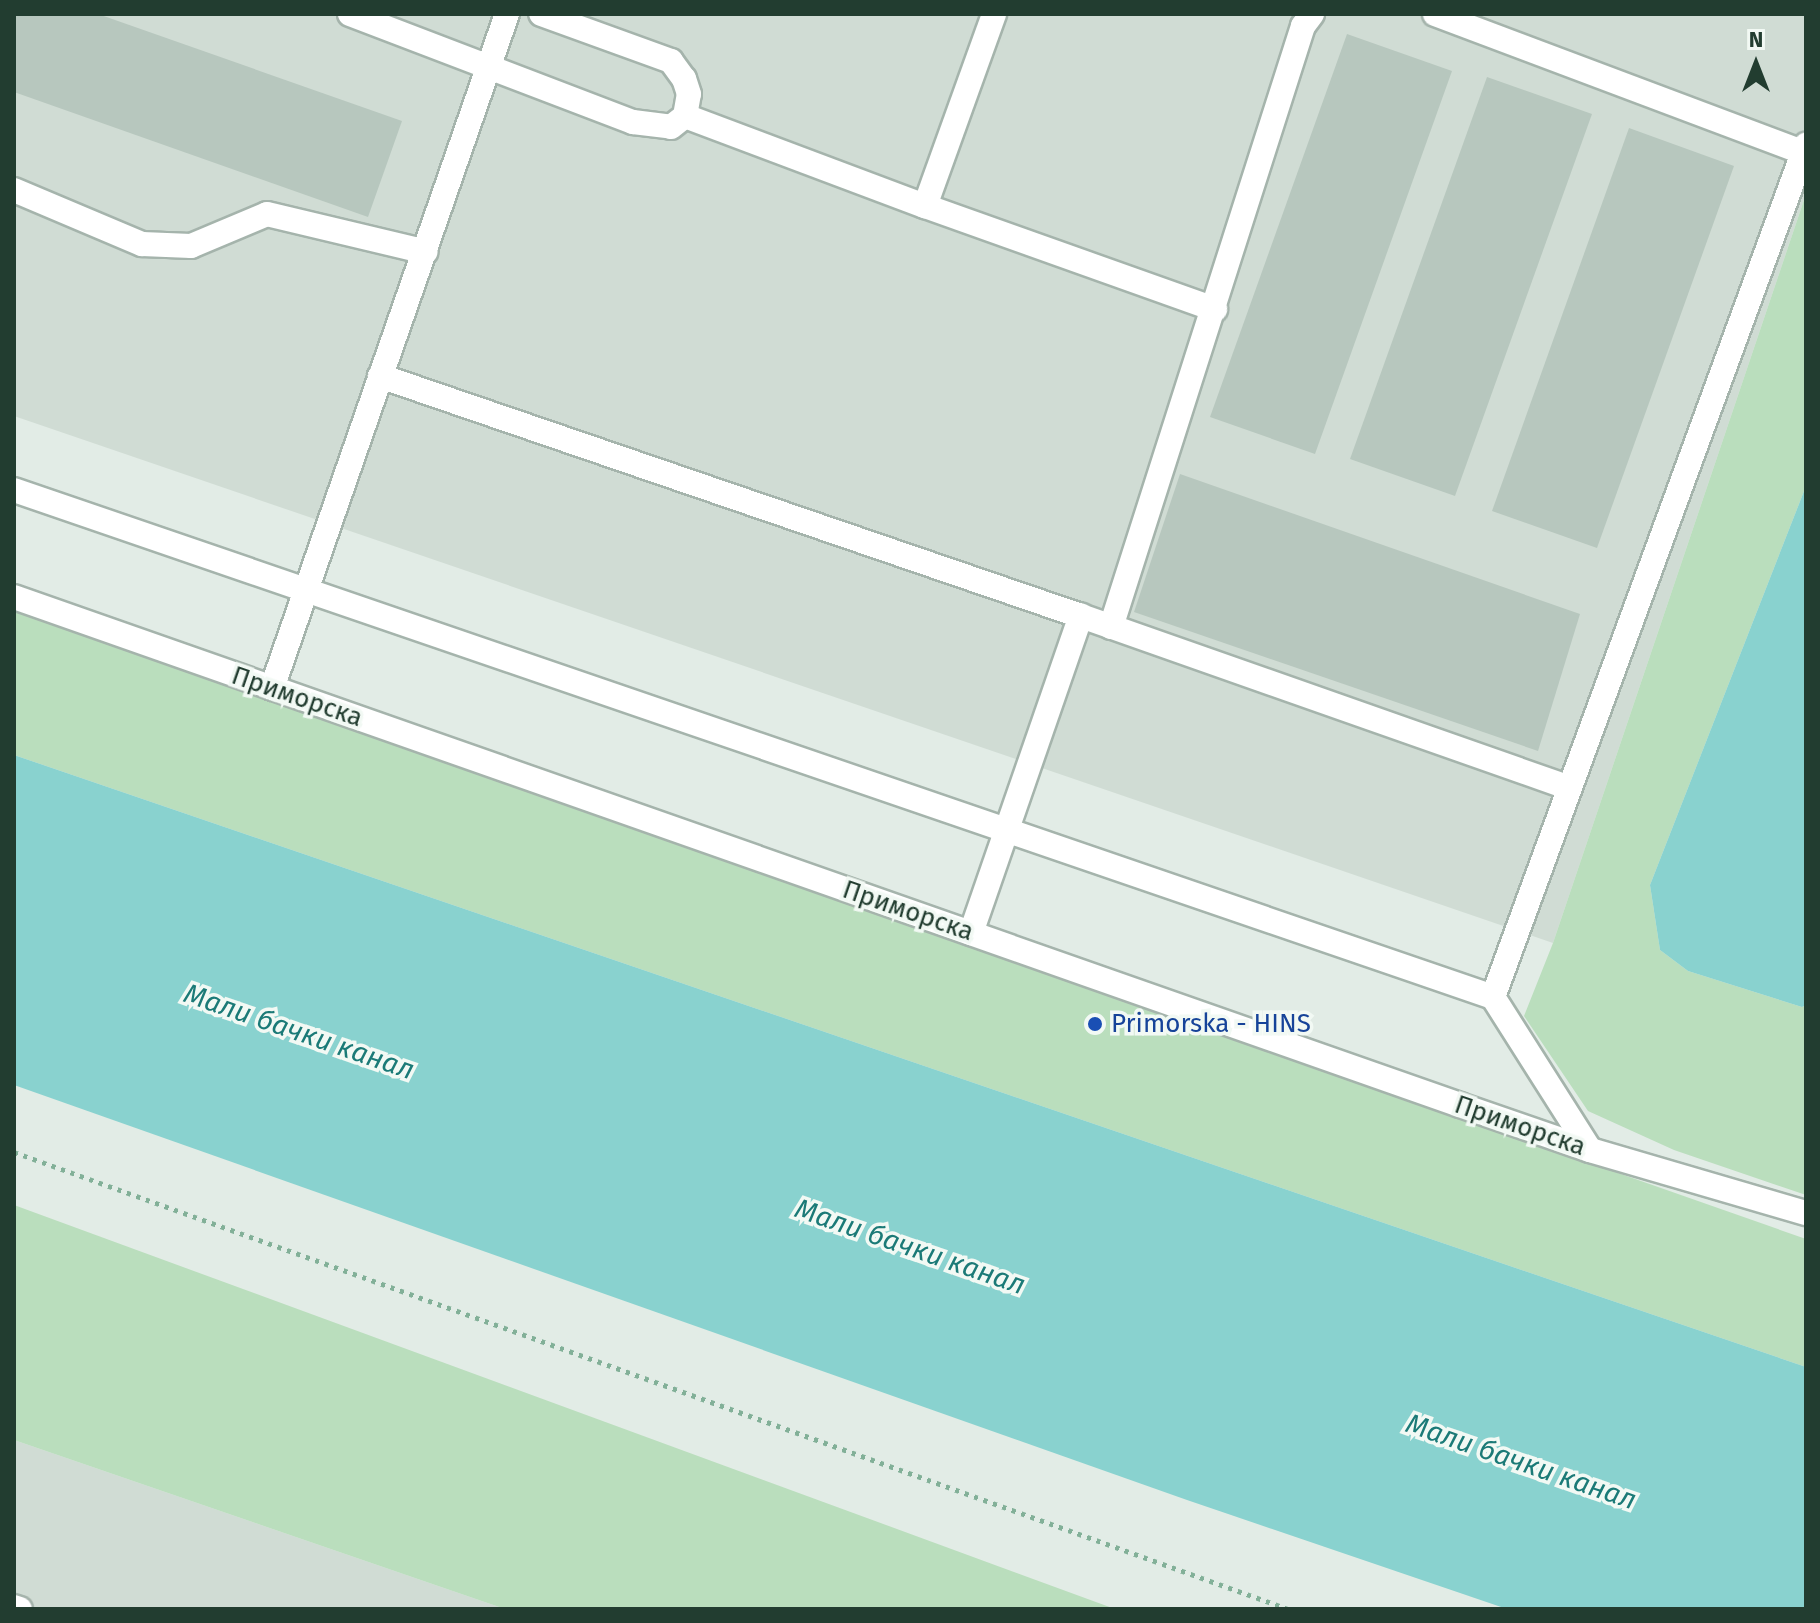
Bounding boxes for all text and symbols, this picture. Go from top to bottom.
north arrow [1716,24,1796,104]
text: N [1749,26,1763,53]
street label: Приморска [227,660,367,734]
street label: Приморска [838,874,978,948]
water label: Мали бачки канал [179,977,419,1087]
place label: Primorska - HINS [1111,1008,1311,1040]
marker: Primorska - HINS [1086,1015,1104,1033]
street label: Приморска [1450,1089,1590,1163]
water label: Мали бачки канал [790,1192,1030,1302]
water label: Мали бачки канал [1401,1407,1641,1517]

